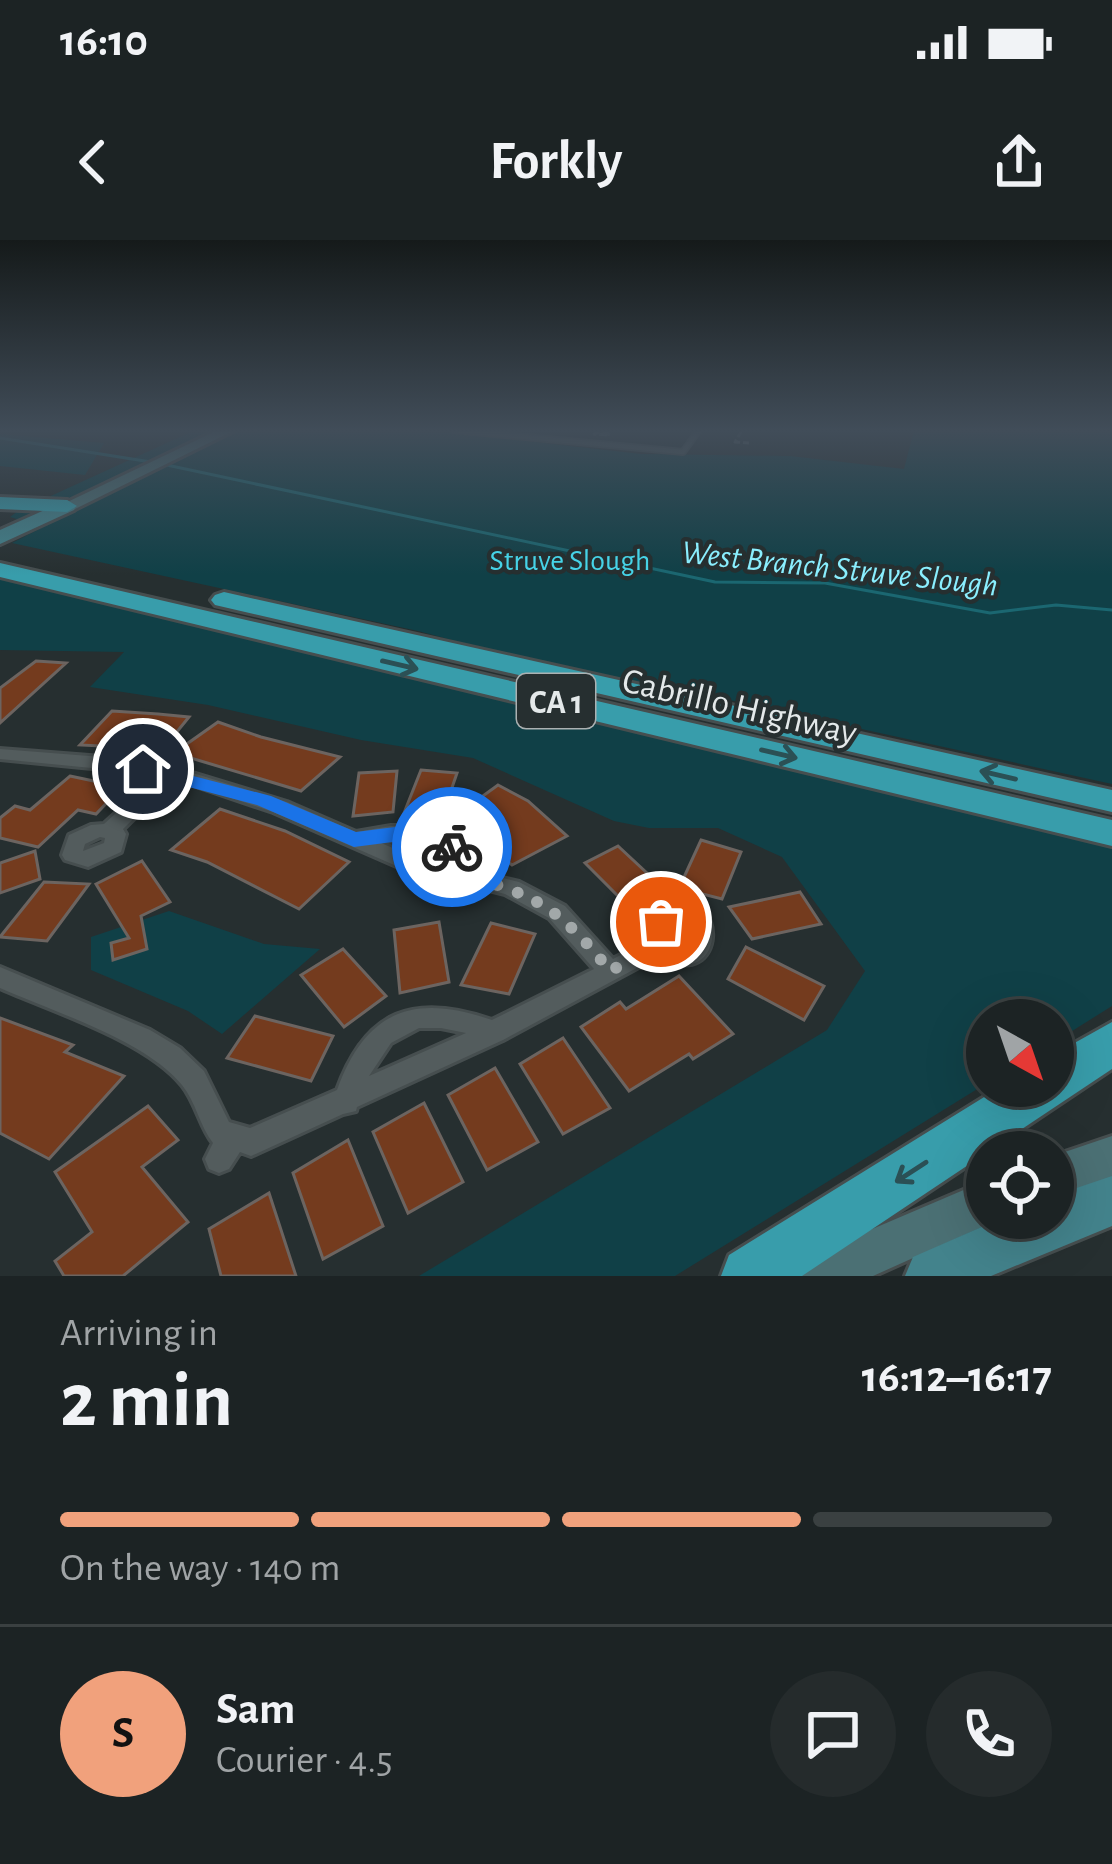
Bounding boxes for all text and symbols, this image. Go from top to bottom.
text: 16:10 [60,19,148,64]
icon: back [60,129,126,195]
icon: share [986,129,1052,195]
text: Forkly [490,135,622,189]
water label: West Branch Struve Slough [680,536,999,603]
park label: Struve Slough [490,546,650,576]
one-way arrow [380,654,418,677]
street label: Cabrillo Highway [619,662,860,751]
road number: CA 1 [517,674,595,728]
pin [92,718,194,820]
icon: home [110,736,176,802]
one-way arrow [760,744,798,766]
one-way arrow [979,762,1017,785]
courier [392,787,512,907]
icon: bike [419,814,485,880]
pin [610,871,712,973]
icon: bag [628,889,694,955]
north arrow [966,999,1074,1107]
map controls [966,999,1074,1239]
button: locate [966,1131,1074,1239]
one-way arrow [895,1160,929,1185]
text: Arriving in [60,1314,218,1353]
text: 16:12–16:17 [862,1355,1052,1400]
text: 2 min [60,1363,233,1441]
text: On the way · 140 m [60,1549,341,1588]
button: chat [770,1671,896,1797]
button: phone [926,1671,1052,1797]
text: Sam [216,1687,295,1732]
text: S [112,1711,134,1756]
text: Courier · 4.5 [216,1741,393,1780]

